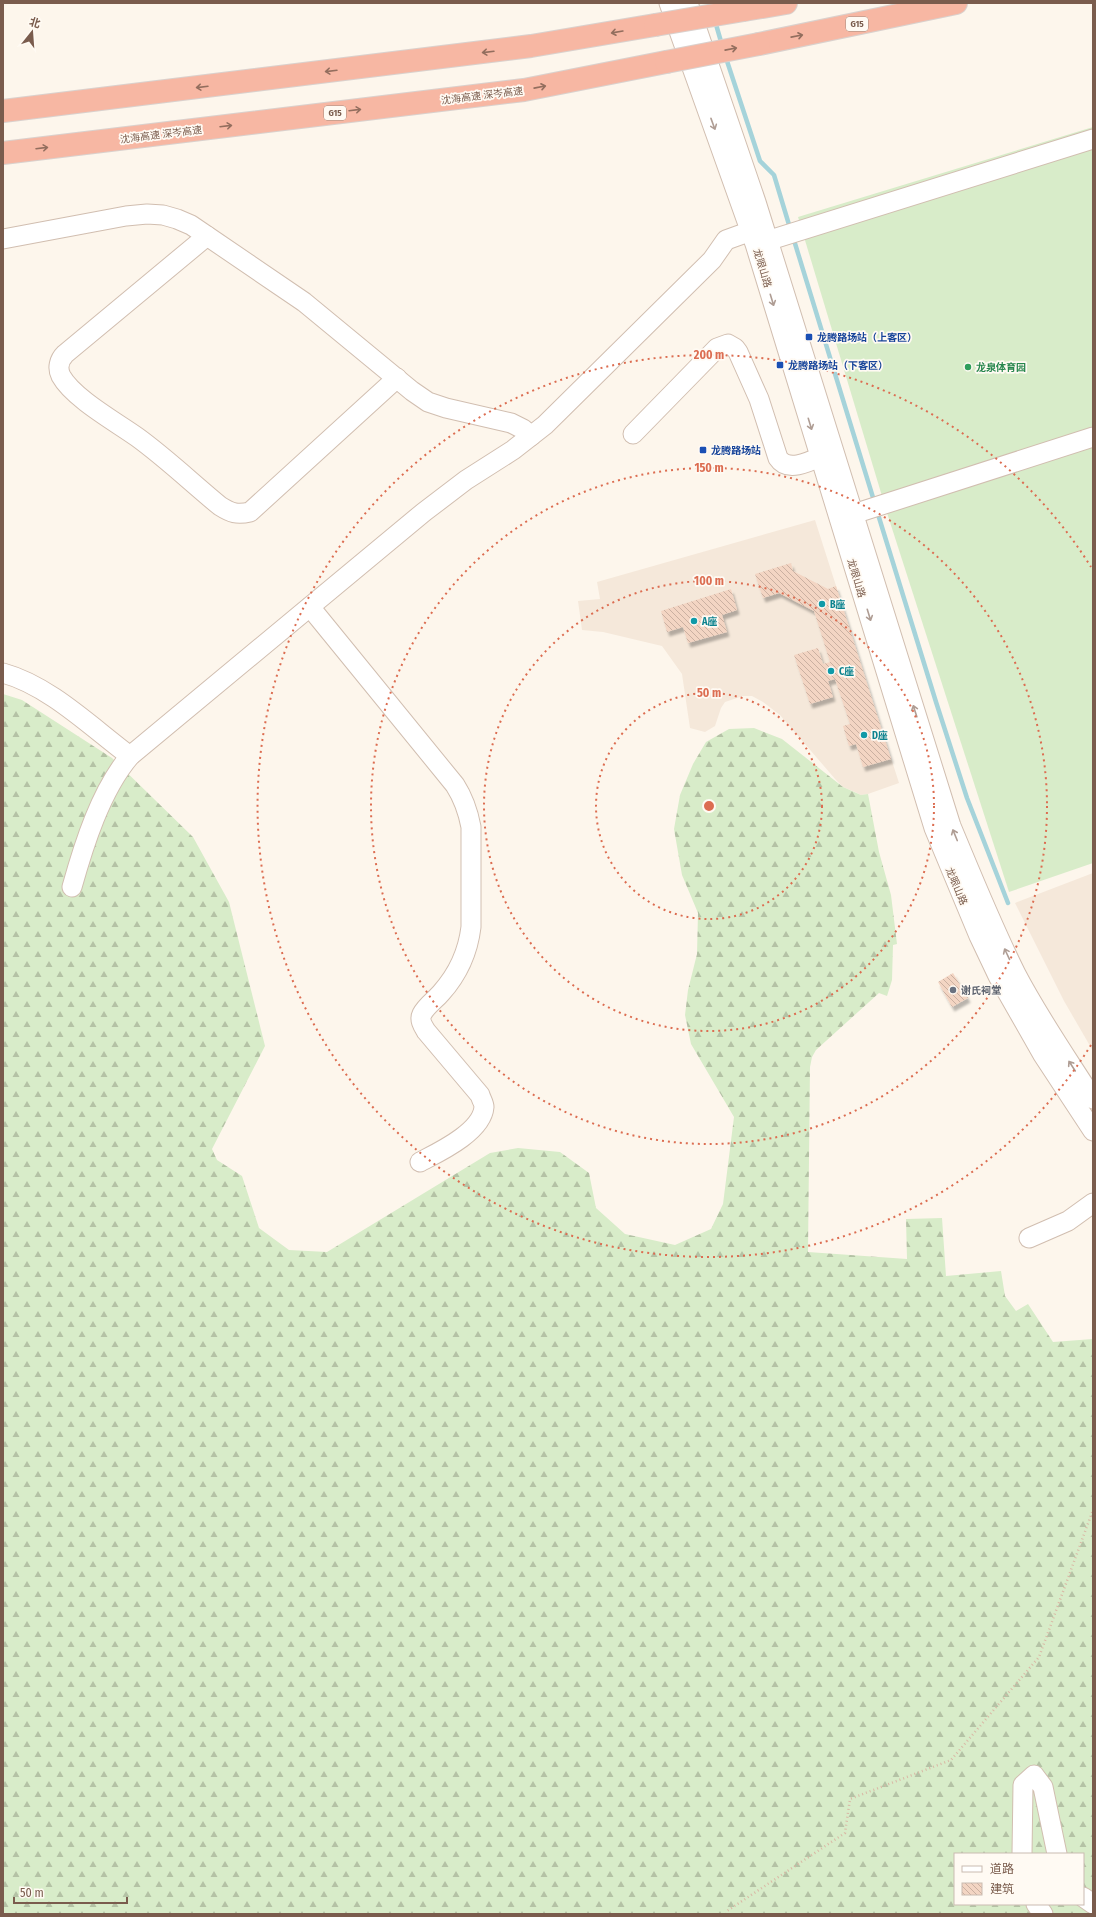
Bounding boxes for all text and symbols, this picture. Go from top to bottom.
north arrow [12,12,52,52]
text: 北 [28,15,42,31]
road number: G15 [846,17,868,31]
one-way arrow [610,28,623,36]
one-way arrow [790,32,803,40]
one-way arrow [724,45,737,53]
one-way arrow [482,48,495,56]
one-way arrow [325,67,338,75]
one-way arrow [196,83,209,91]
one-way arrow [533,83,546,91]
street label: 沈海高速 深岑高速 [441,85,524,107]
road number: G15 [324,106,346,120]
one-way arrow [348,107,361,114]
one-way arrow [709,117,717,129]
one-way arrow [219,122,232,130]
street label: 沈海高速 深岑高速 [120,124,203,146]
one-way arrow [35,145,48,152]
street label: 龙眼山路 [750,247,774,289]
one-way arrow [769,293,776,306]
place label: 龙腾路场站（上客区） [817,331,917,344]
marker: 龙腾路场站（上客区） [804,332,814,342]
text: 200 m [693,348,724,362]
place label: 龙腾路场站（下客区） [788,359,888,372]
marker: 龙腾路场站（下客区） [775,360,785,370]
place label: 龙泉体育园 [976,361,1026,374]
marker: 龙泉体育园 [963,362,973,372]
one-way arrow [807,417,814,430]
place label: 龙腾路场站 [711,444,761,457]
marker: 龙腾路场站 [698,445,708,455]
text: 150 m [694,461,724,475]
street label: 龙眼山路 [844,557,868,599]
text: 100 m [694,574,724,588]
marker: B座 [817,599,827,609]
place label: B座 [830,599,846,611]
one-way arrow [866,609,873,622]
marker: A座 [689,616,699,626]
place label: A座 [701,616,717,628]
marker: C座 [826,666,836,676]
place label: C座 [839,666,854,678]
text: 50 m [697,686,721,700]
one-way arrow [911,705,918,718]
marker: D座 [859,730,869,740]
place label: D座 [872,730,888,742]
centre of rings [702,799,716,813]
one-way arrow [950,829,958,841]
street label: 龙眼山路 [943,866,969,907]
one-way arrow [1003,948,1010,960]
place label: 谢氏祠堂 [961,984,1001,997]
marker: 谢氏祠堂 [948,985,958,995]
one-way arrow [1068,1061,1076,1072]
legend [954,1853,1084,1905]
text: 道路 [990,1862,1014,1876]
scale bar [14,1879,127,1905]
text: 建筑 [990,1882,1014,1896]
text: 50 m [20,1886,44,1900]

